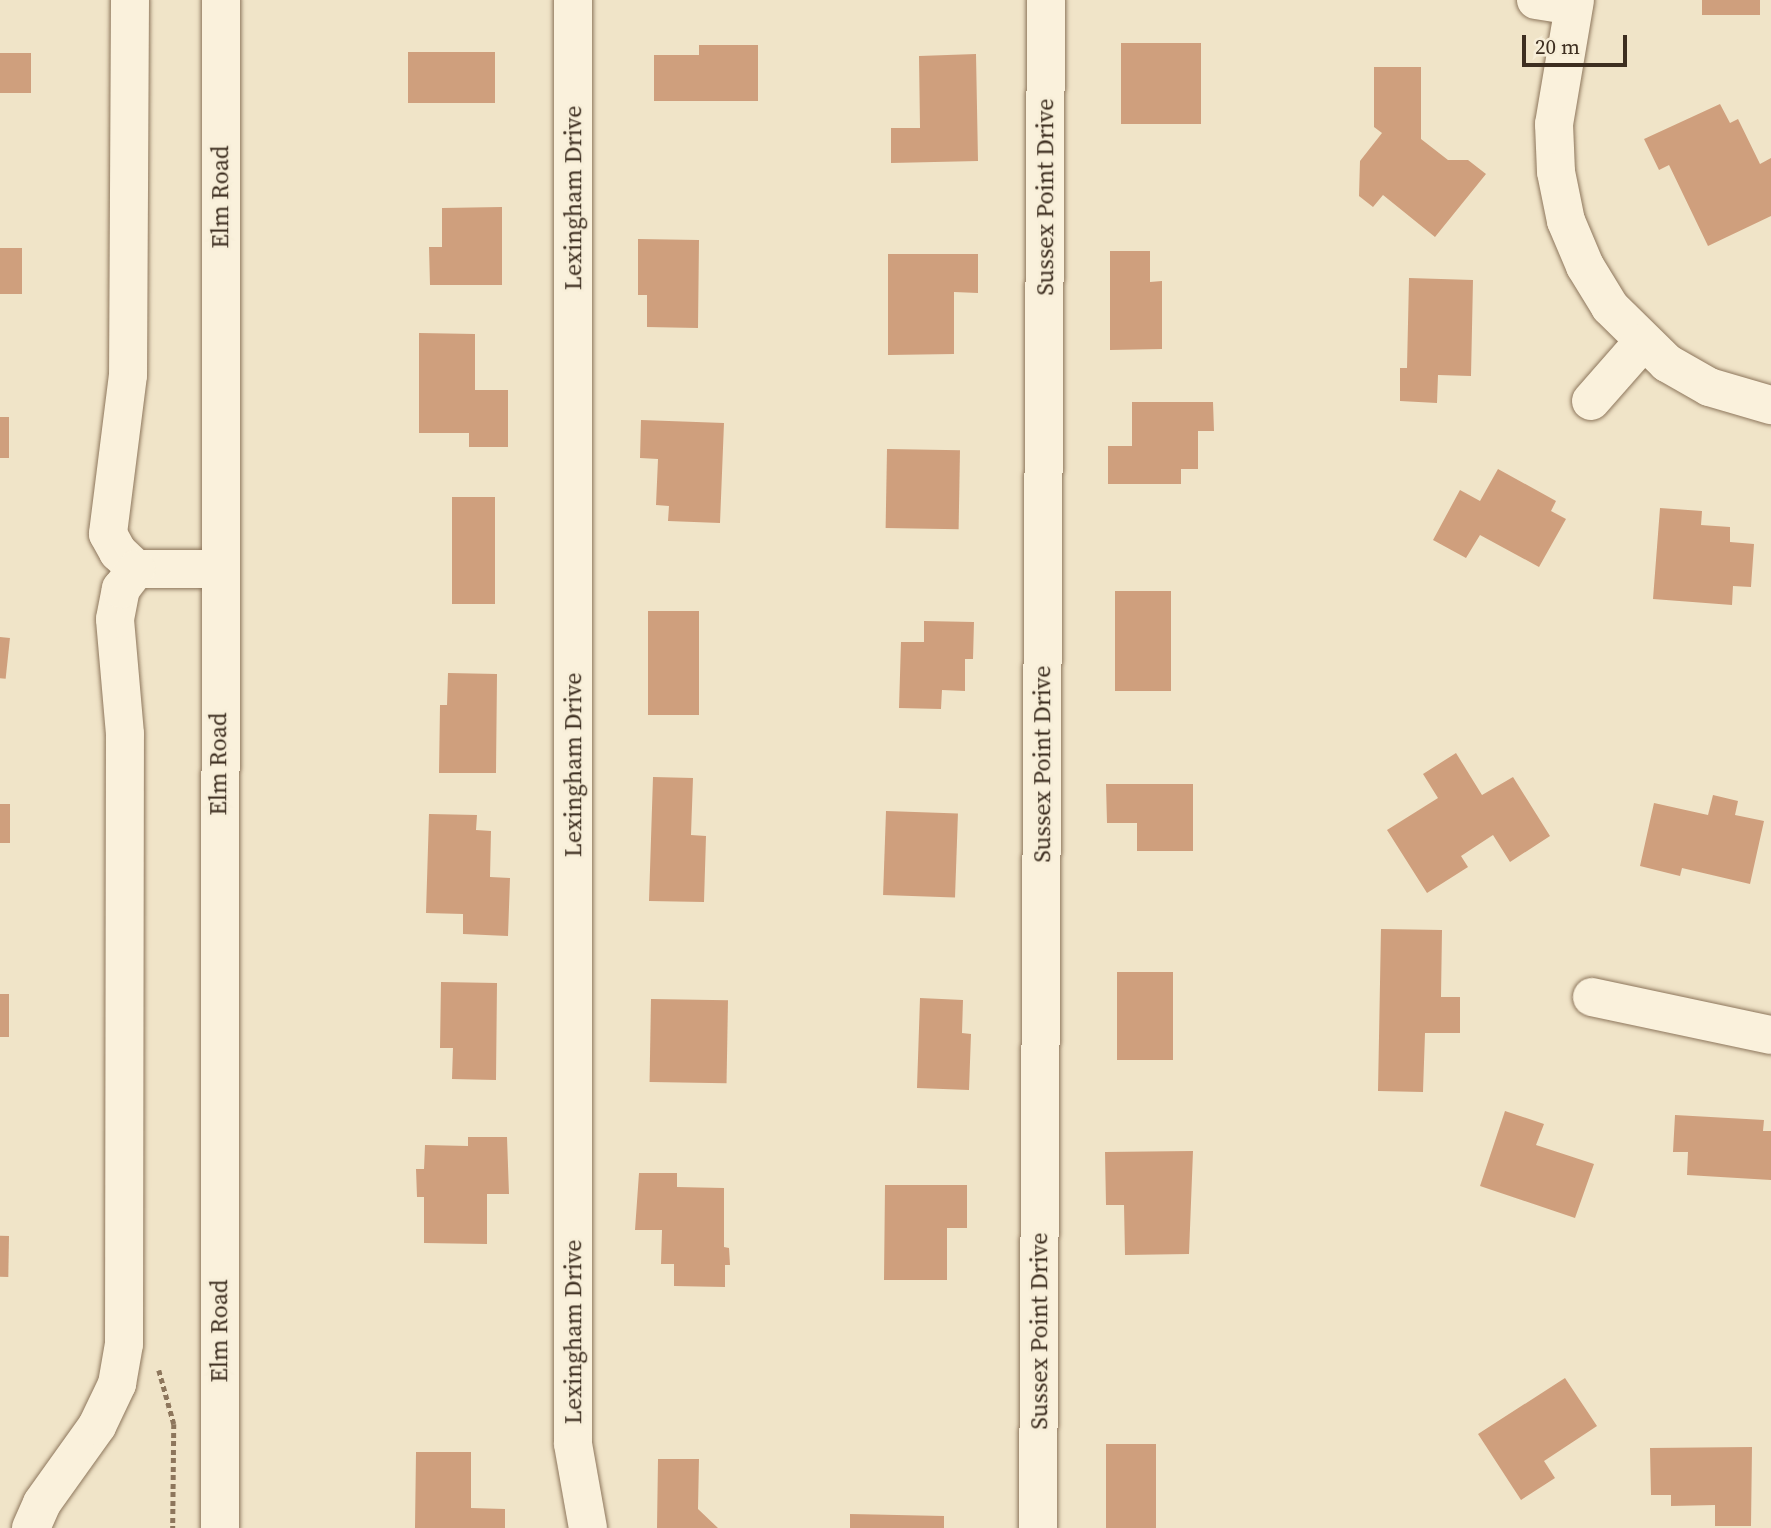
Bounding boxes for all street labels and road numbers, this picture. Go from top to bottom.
street label: Sussex Point Drive [1031,99,1059,295]
street label: Lexingham Drive [559,106,587,290]
street label: Elm Road [206,145,234,249]
street label: Sussex Point Drive [1028,666,1056,862]
street label: Lexingham Drive [559,673,587,857]
street label: Elm Road [204,712,232,816]
street label: Sussex Point Drive [1025,1233,1053,1429]
street label: Lexingham Drive [559,1240,587,1424]
street label: Elm Road [205,1279,233,1383]

